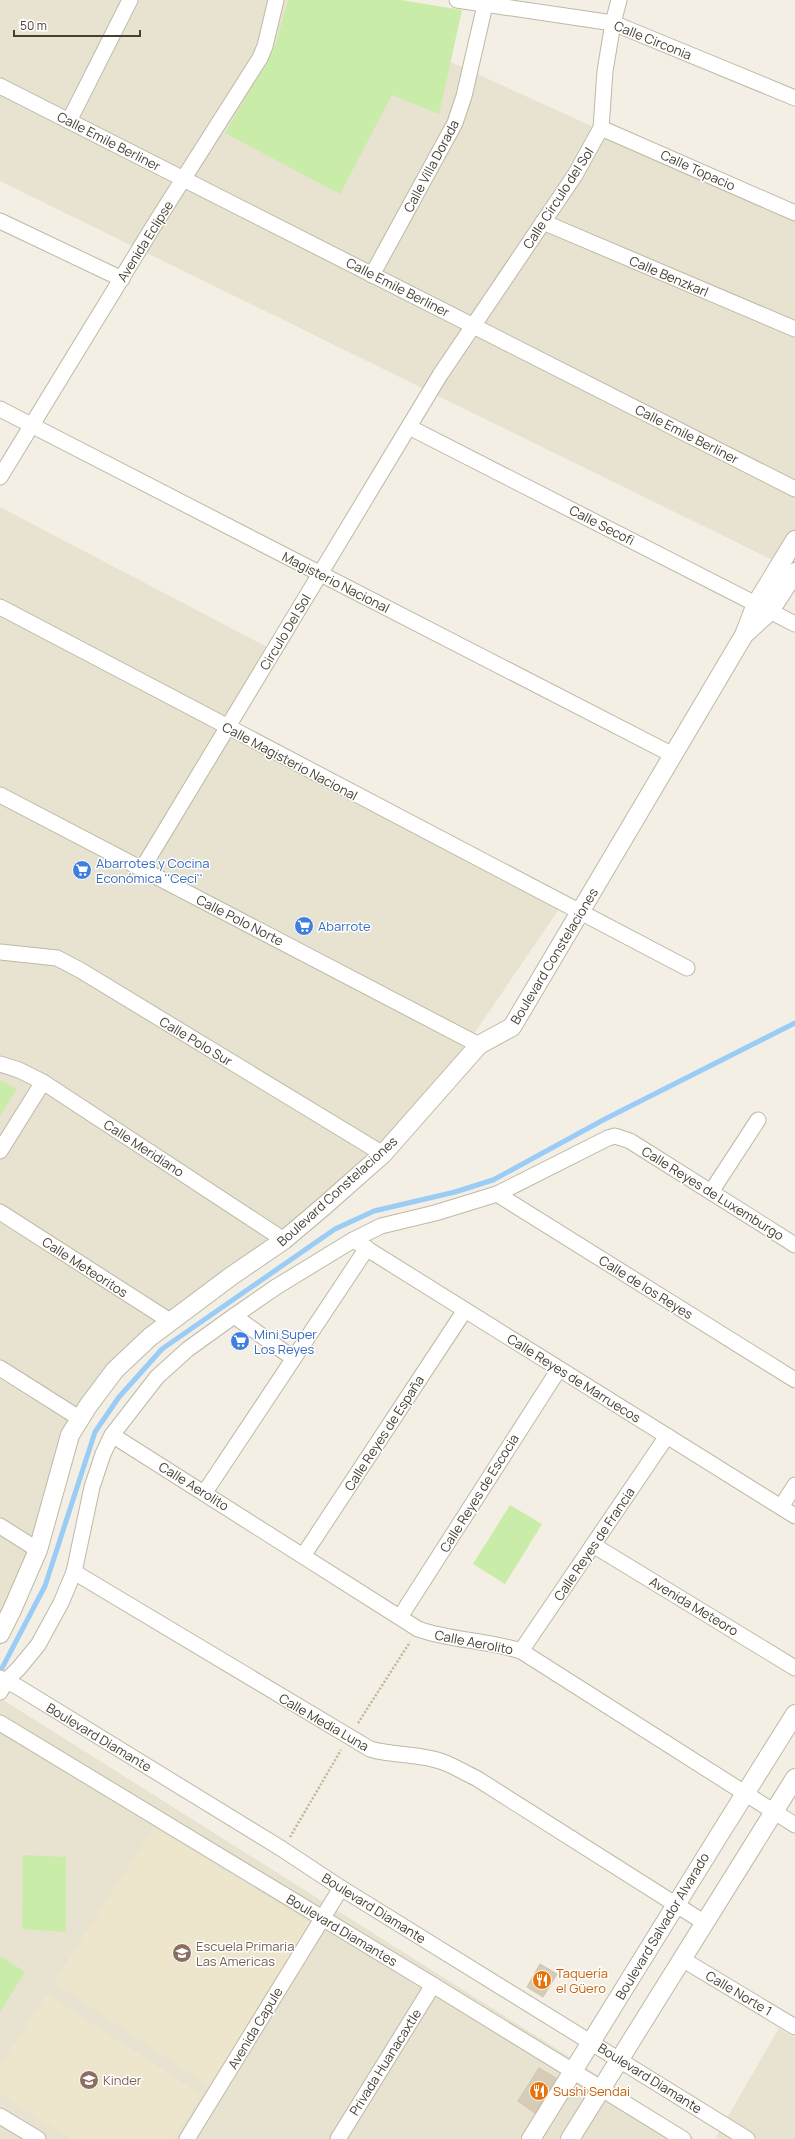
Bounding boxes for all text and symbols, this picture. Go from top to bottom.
scale bar [14,12,140,38]
street label: Calle Circonia [611,16,695,64]
text: 50 m [20,17,47,34]
street label: Calle Emile Berliner [54,107,164,175]
street label: Calle Villa Dorada [399,117,463,215]
street label: Calle Círculo del Sol [518,144,598,252]
street label: Calle Topacio [658,146,738,195]
street label: Avenida Eclipse [113,197,177,285]
street label: Calle Benzkarl [627,251,711,301]
street label: Calle Emile Berliner [343,253,453,321]
street label: Calle Emile Berliner [632,400,742,468]
street label: Calle Secofi [566,501,638,549]
street label: Magisterio Nacional [279,547,393,617]
street label: Circulo Del Sol [255,591,315,673]
street label: Calle Magisterio Nacional [219,718,361,804]
place label: Abarrotes y Cocina Económica ''Ceci'' [96,854,209,887]
supermarket icon: Abarrotes y Cocina Económica ''Ceci'' [71,859,93,881]
street label: Boulevard Constelaciones [506,884,602,1028]
street label: Calle Polo Norte [193,890,287,950]
supermarket icon: Abarrote [293,915,315,937]
place label: Abarrote [318,917,371,935]
street label: Calle Polo Sur [156,1012,236,1070]
street label: Calle Meridiano [100,1115,188,1181]
street label: Boulevard Constelaciones [273,1132,401,1250]
street label: Calle Reyes de Luxemburgo [638,1142,788,1244]
street label: Calle Meteoritos [39,1233,131,1302]
street label: Calle de los Reyes [596,1251,696,1323]
place label: Mini Super Los Reyes [254,1325,317,1358]
street label: Calle Reyes de Marruecos [504,1329,644,1427]
supermarket icon: Mini Super Los Reyes [229,1330,251,1352]
street label: Calle Reyes de España [340,1372,428,1494]
street label: Calle Reyes de Escocia [435,1430,523,1556]
street label: Calle Aerolito [155,1457,233,1515]
street label: Calle Reyes de Francia [549,1484,639,1604]
street label: Avenida Meteoro [646,1572,742,1640]
street label: Calle Aerolito [433,1626,515,1658]
street label: Calle Media Luna [276,1689,372,1755]
street label: Boulevard Diamante [43,1698,155,1776]
street label: Boulevard Salvador Alvarado [611,1849,713,2003]
street label: Boulevard Diamante [319,1869,430,1948]
street label: Boulevard Diamantes [283,1890,401,1970]
place label: Escuela Primaria Las Americas [196,1937,294,1970]
school or university icon: Escuela Primaria Las Americas [171,1942,193,1964]
place label: Taquería el Güero [556,1964,608,1997]
street label: Calle Norte 1 [703,1966,775,2020]
restaurant icon: Taquería el Güero [531,1969,553,1991]
street label: Avenida Capule [224,1983,287,2072]
street label: Privada Huanacaxtle [345,2005,425,2119]
street label: Boulevard Diamante [595,2039,706,2118]
school or university icon: Kinder [78,2069,100,2091]
place label: Kinder [103,2071,142,2089]
restaurant icon: Sushi Sendai [528,2080,550,2102]
place label: Sushi Sendai [553,2082,630,2100]

